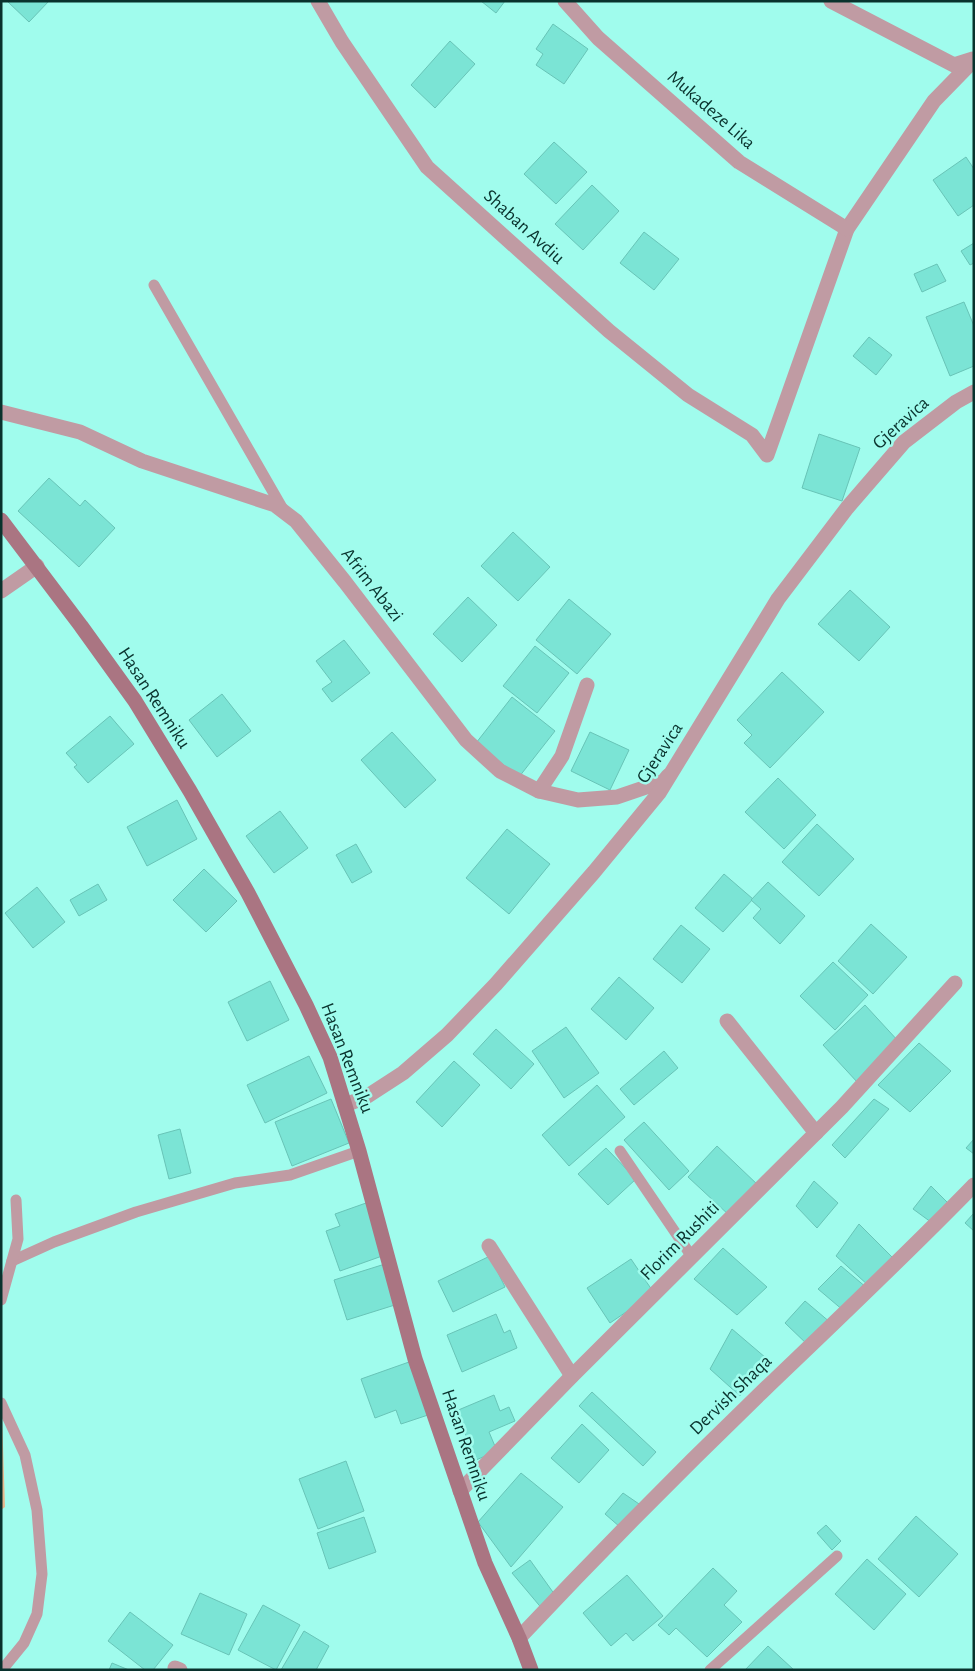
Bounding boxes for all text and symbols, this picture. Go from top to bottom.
street label: Mukadeze Lika [664,67,759,153]
street label: Shaban Avdiu [480,186,568,268]
street label: Gjeravica [869,393,933,453]
street label: Afrim Abazi [337,545,407,625]
street label: Hasan Remniku [114,644,194,752]
street label: Gjeravica [633,719,687,787]
street label: Hasan Remniku [317,1000,377,1116]
street label: Florim Rushiti [637,1198,723,1284]
street label: Dervish Shaqa [686,1351,776,1439]
street label: Hasan Remniku [438,1387,494,1503]

